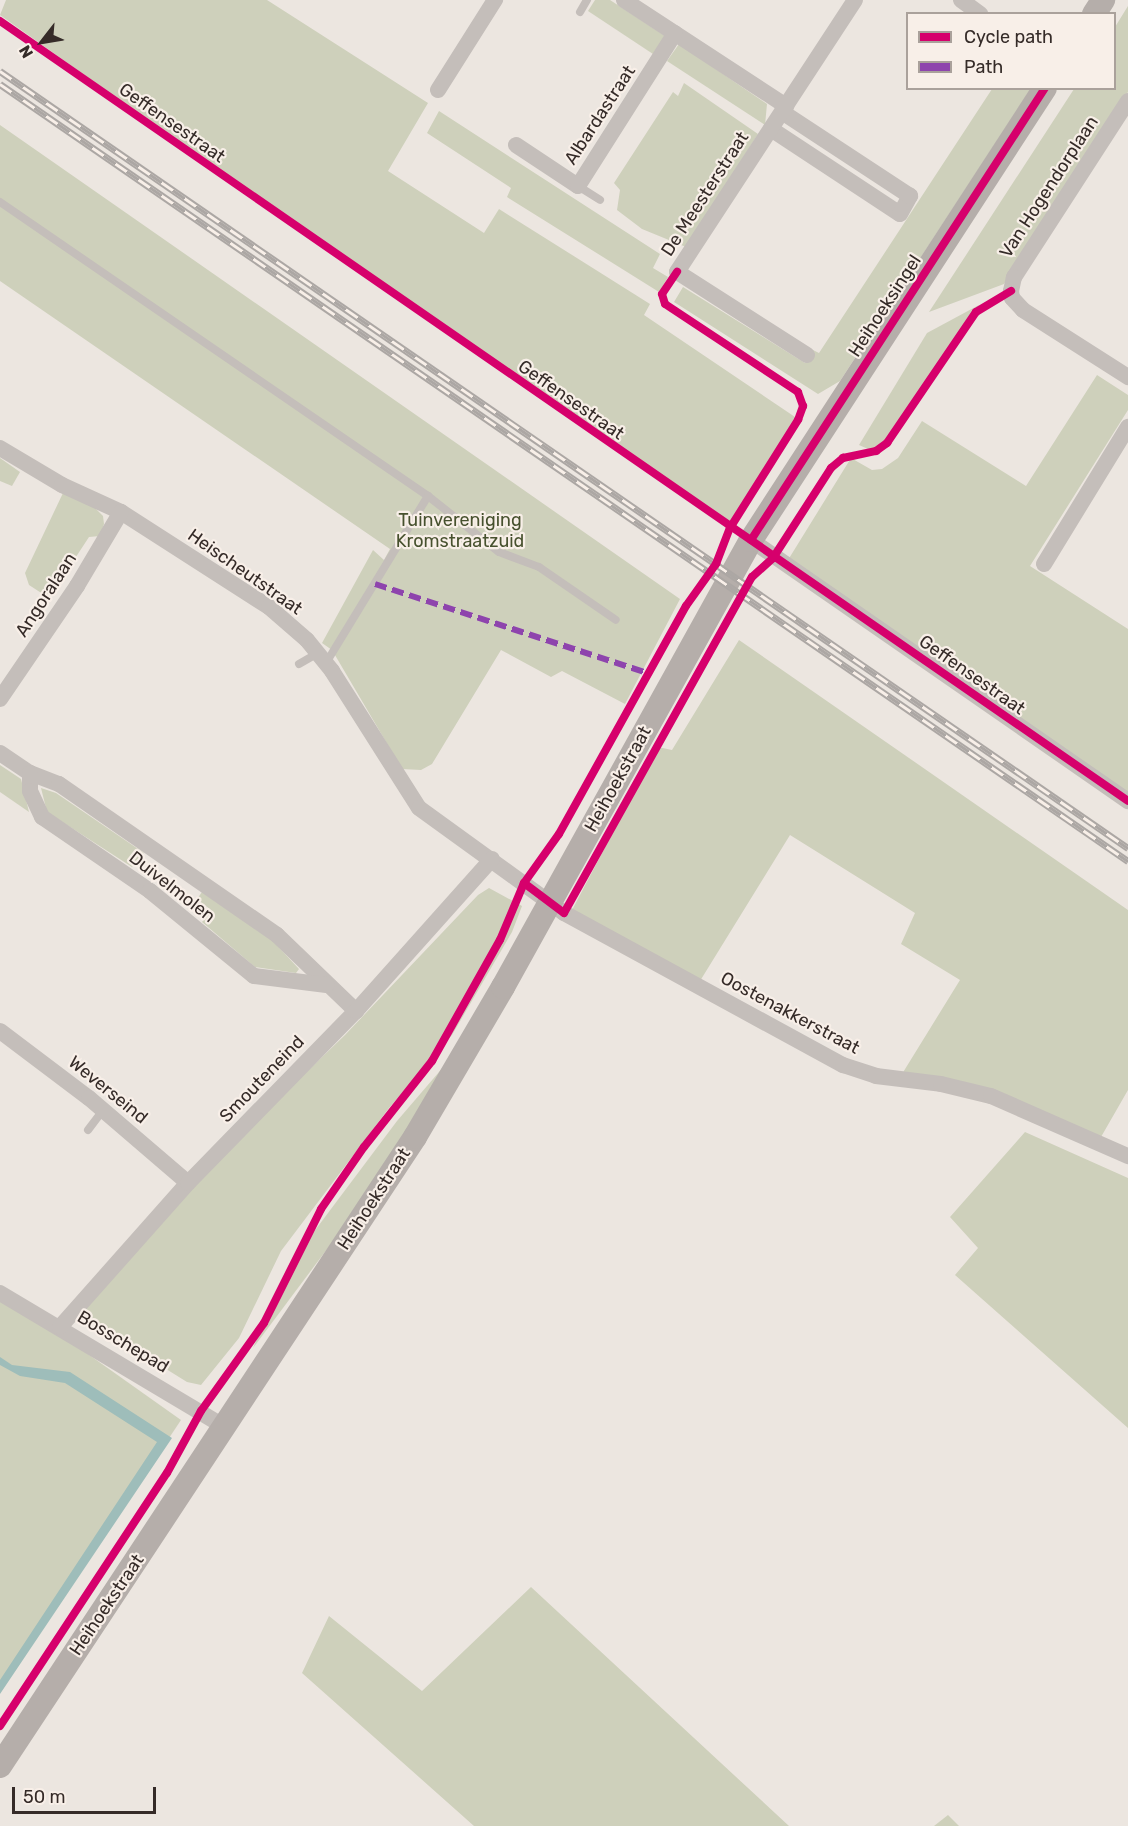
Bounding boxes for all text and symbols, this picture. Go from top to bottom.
north arrow [12,12,72,72]
legend [906,12,1116,90]
text: Cycle path [964,26,1053,48]
text: N [15,42,37,61]
text: Path [964,56,1003,78]
street label: Albardastraat [560,61,640,169]
street label: Geffensestraat [115,78,229,168]
street label: Van Hogendorplaan [995,112,1103,262]
street label: De Meesterstraat [657,128,753,260]
street label: Heihoeksingel [844,251,926,361]
street label: Geffensestraat [514,355,628,445]
park label: Tuinvereniging Kromstraatzuid [396,510,524,552]
street label: Heischeutstraat [183,524,307,620]
street label: Angoralaan [11,549,81,641]
street label: Geffensestraat [915,630,1029,720]
street label: Heihoekstraat [580,722,656,836]
street label: Duivelmolen [125,847,219,927]
street label: Oostenakkerstraat [717,967,863,1059]
street label: Smouteneind [215,1031,309,1127]
street label: Weverseind [64,1052,152,1128]
street label: Heihoekstraat [333,1144,415,1254]
street label: Bosschepad [73,1306,173,1378]
street label: Heihoekstraat [65,1550,149,1660]
scale bar [15,1775,159,1813]
text: 50 m [23,1786,66,1808]

